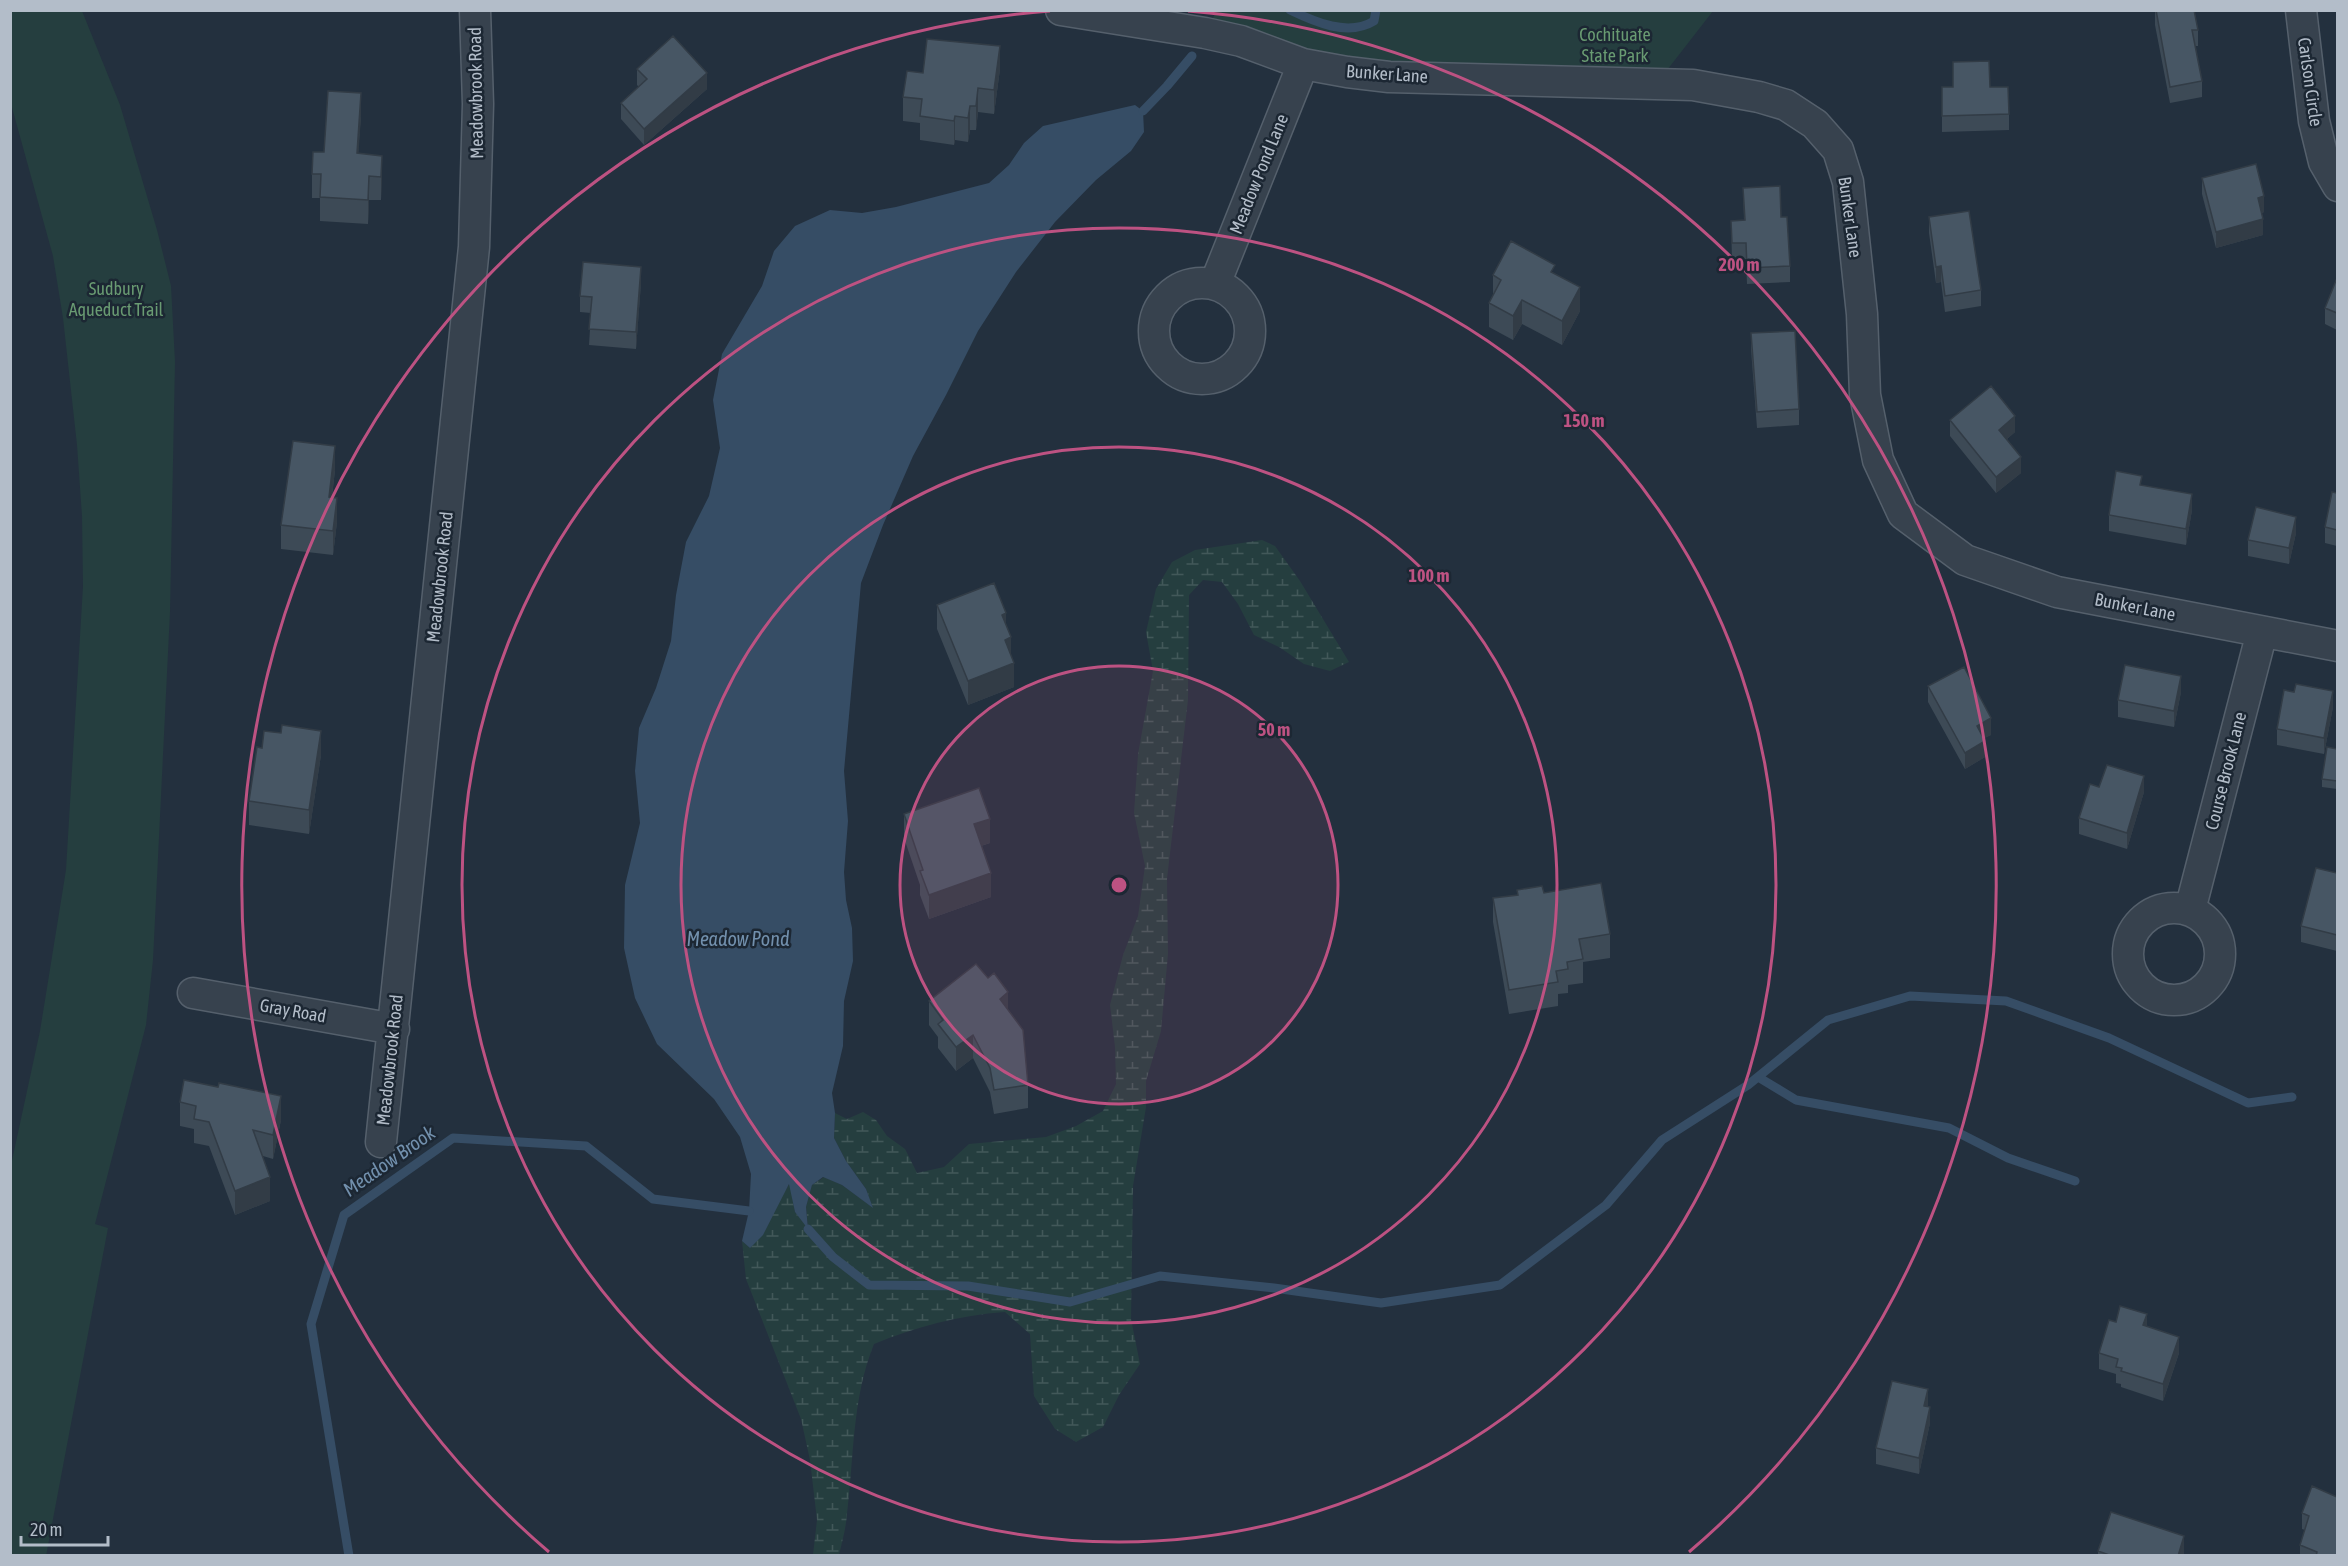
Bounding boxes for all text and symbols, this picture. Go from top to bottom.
park label: Cochituate State Park [1579,24,1651,66]
street label: Meadowbrook Road [464,27,487,159]
street label: Carlson Circle [2294,36,2327,128]
street label: Bunker Lane [1346,60,1429,87]
street label: Meadow Pond Lane [1225,111,1292,237]
street label: Bunker Lane [1834,175,1867,259]
text: 200 m [1719,254,1759,275]
park label: Sudbury Aqueduct Trail [69,278,164,320]
text: 150 m [1564,410,1604,431]
street label: Meadowbrook Road [422,510,457,644]
text: 100 m [1409,565,1449,586]
street label: Bunker Lane [2093,588,2177,625]
street label: Course Brook Lane [2201,710,2250,832]
text: 50 m [1258,719,1290,740]
centre of rings [1109,875,1129,895]
water label: Meadow Pond [687,927,790,950]
street label: Meadowbrook Road [372,993,407,1127]
street label: Gray Road [258,994,328,1027]
water label: Meadow Brook [338,1120,439,1201]
scale bar [21,1509,108,1547]
text: 20 m [30,1519,62,1540]

